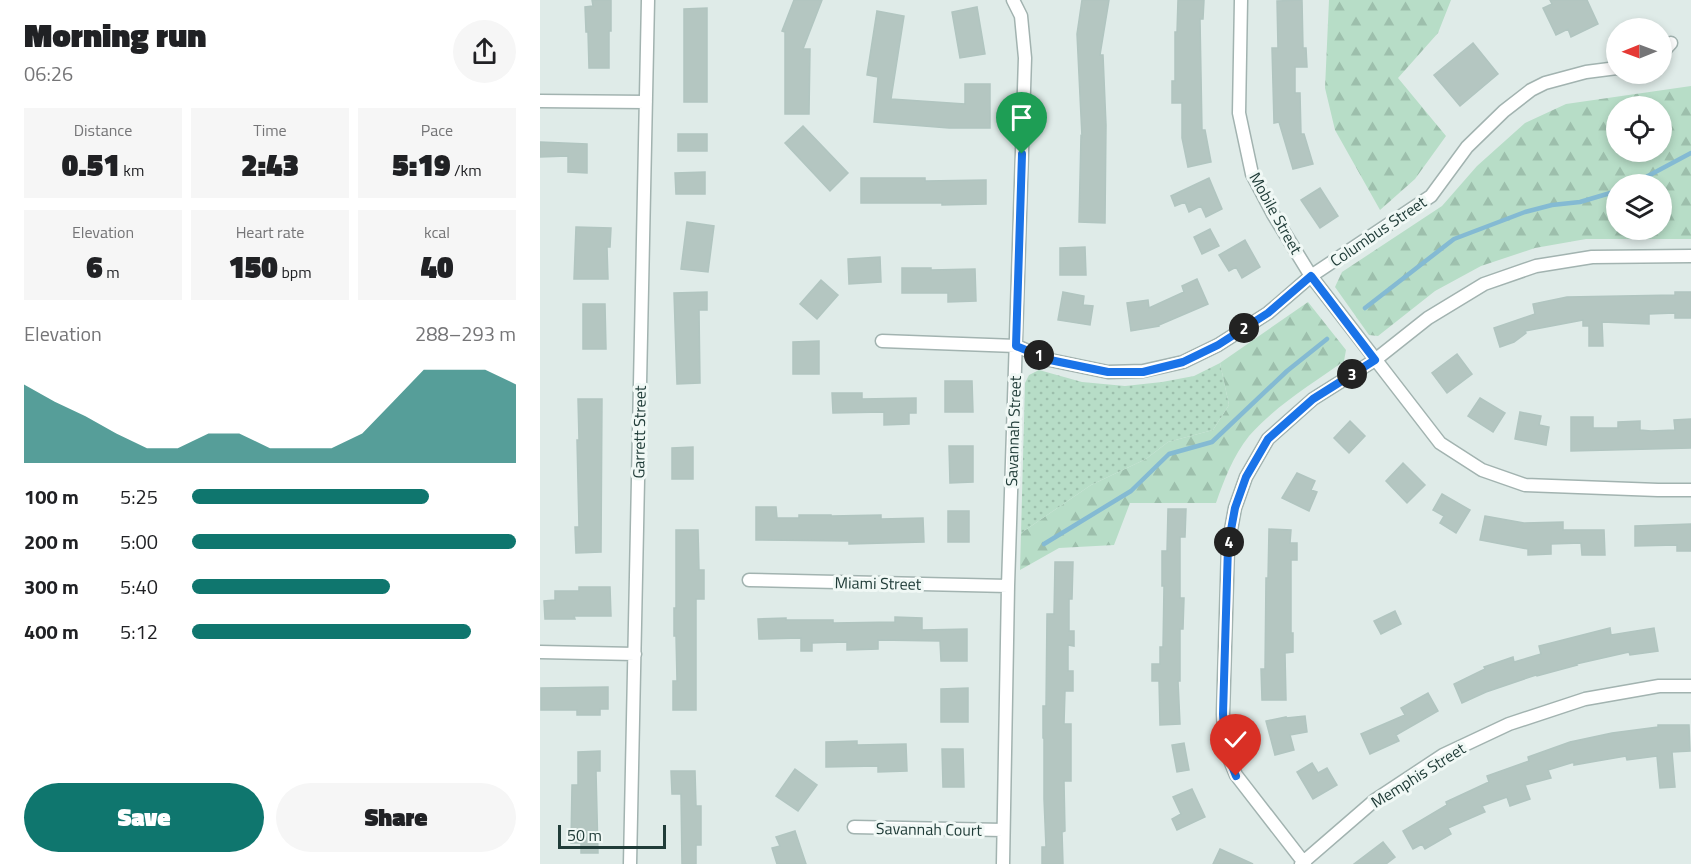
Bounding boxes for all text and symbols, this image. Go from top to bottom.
text: Morning run [24,10,206,60]
north arrow [1606,18,1672,84]
map controls [1606,18,1672,240]
button: share [453,20,516,83]
text: 06:26 [24,58,73,89]
pin [996,92,1047,154]
button: locate [1606,96,1672,162]
icon: arrive [1005,101,1038,134]
text: Distance [74,118,132,142]
text: Time [253,118,287,142]
text: Pace [421,118,453,142]
text: 0.51 [62,142,120,188]
text: 2:43 [241,142,299,188]
text: 5:19 [392,142,450,188]
text: km [120,158,144,182]
text: /km [450,158,482,182]
street label: Mobile Street [1244,168,1309,259]
button: layers [1606,174,1672,240]
street label: Columbus Street [1325,190,1431,272]
text: Elevation [72,220,134,244]
text: Heart rate [236,220,304,244]
text: kcal [424,220,450,244]
text: 6 [86,244,103,290]
text: 150 [228,244,278,290]
text: 40 [421,244,454,290]
text: m [103,260,120,284]
text: bpm [278,260,312,284]
pin: 2 [1229,313,1259,343]
text: 2 [1240,316,1248,340]
text: Elevation [24,318,102,349]
text: 288–293 m [415,318,516,349]
pin: 1 [1024,340,1054,370]
text: 1 [1035,343,1043,367]
pin: 3 [1337,359,1367,389]
text: 3 [1348,362,1356,386]
street label: Savannah Street [999,375,1027,487]
street label: Garrett Street [626,385,652,479]
text: 100 m [24,481,79,512]
text: 5:25 [120,481,158,512]
text: 200 m [24,526,79,557]
text: 5:00 [120,526,158,557]
pin: 4 [1214,527,1244,557]
text: 4 [1225,530,1233,554]
street label: Miami Street [834,570,922,596]
text: 300 m [24,571,79,602]
text: 5:40 [120,571,158,602]
text: 400 m [24,616,79,647]
text: 5:12 [120,616,158,647]
pin [1210,714,1261,776]
icon: check [1219,723,1252,756]
street label: Memphis Street [1366,736,1470,814]
button: Save [24,783,264,852]
button: Share [276,783,516,852]
street label: Savannah Court [876,816,983,842]
scale bar [558,822,666,850]
text: 50 m [567,823,602,847]

